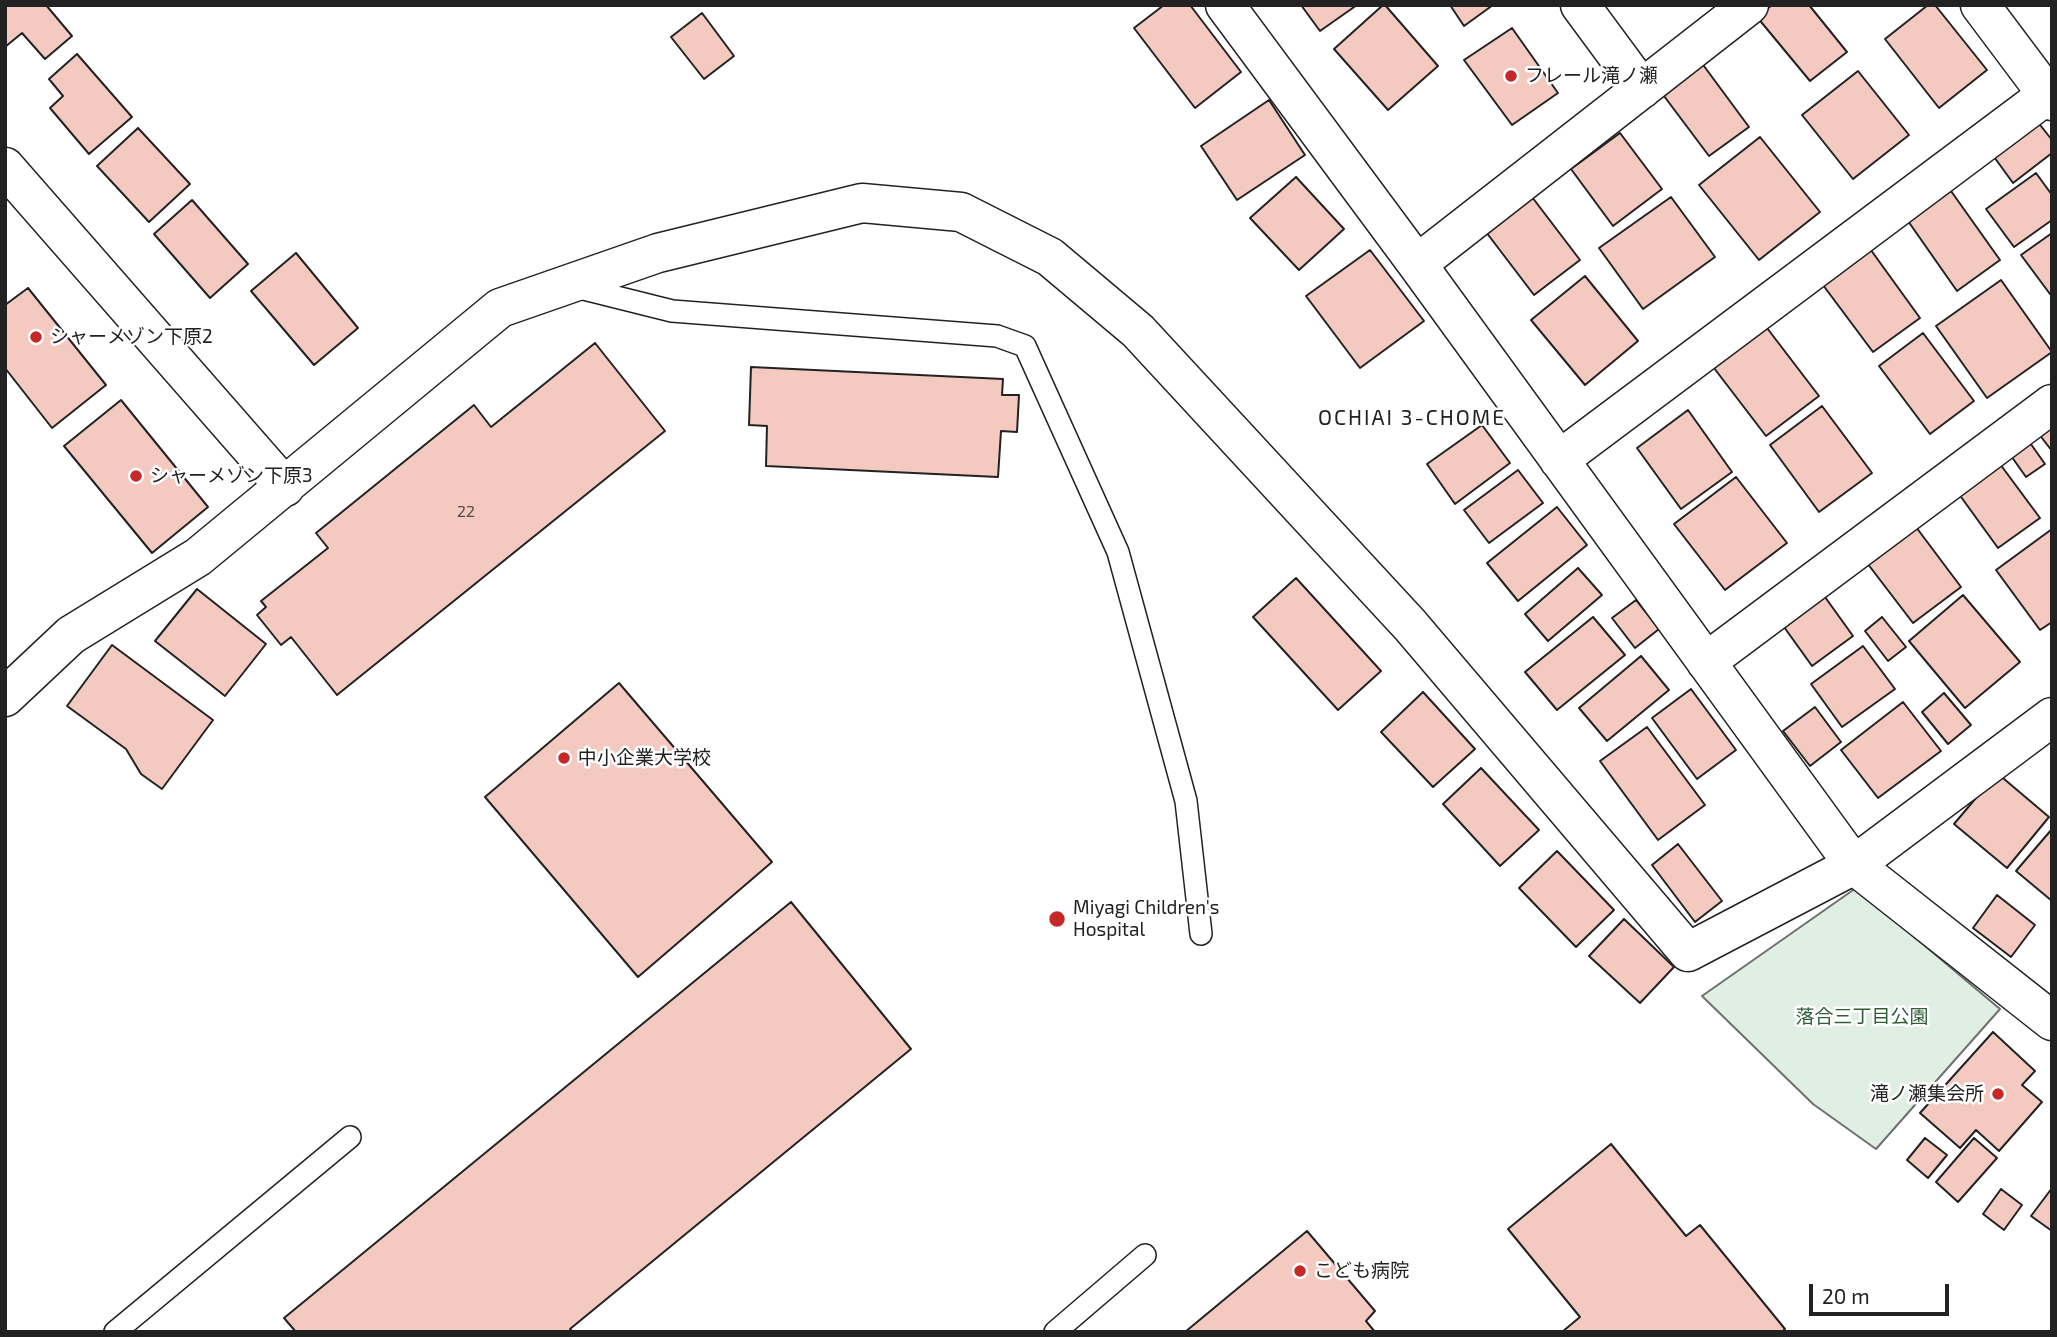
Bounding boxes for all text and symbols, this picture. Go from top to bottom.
place label: フレール滝ノ瀬 [1525,65,1658,87]
marker: フレール滝ノ瀬 [1503,68,1519,84]
place label: シャーメゾン下原2 [50,326,213,348]
marker: シャーメゾン下原2 [28,329,44,345]
district label: OCHIAI 3-CHOME [1320,405,1504,431]
place label: シャーメゾン下原3 [150,465,313,487]
marker: シャーメゾン下原3 [128,468,144,484]
house number: 22 [457,502,475,522]
place label: 中小企業大学校 [578,747,711,769]
marker: 中小企業大学校 [556,750,572,766]
place label: Miyagi Children's Hospital [1073,897,1219,941]
marker: Miyagi Children's Hospital [1047,909,1067,929]
park label: 落合三丁目公園 [1796,1006,1928,1028]
place label: 滝ノ瀬集会所 [1870,1083,1984,1105]
marker: 滝ノ瀬集会所 [1990,1086,2006,1102]
place label: こども病院 [1314,1260,1409,1282]
marker: こども病院 [1292,1263,1308,1279]
scale bar [1812,1270,1952,1314]
text: 20 m [1822,1283,1870,1308]

